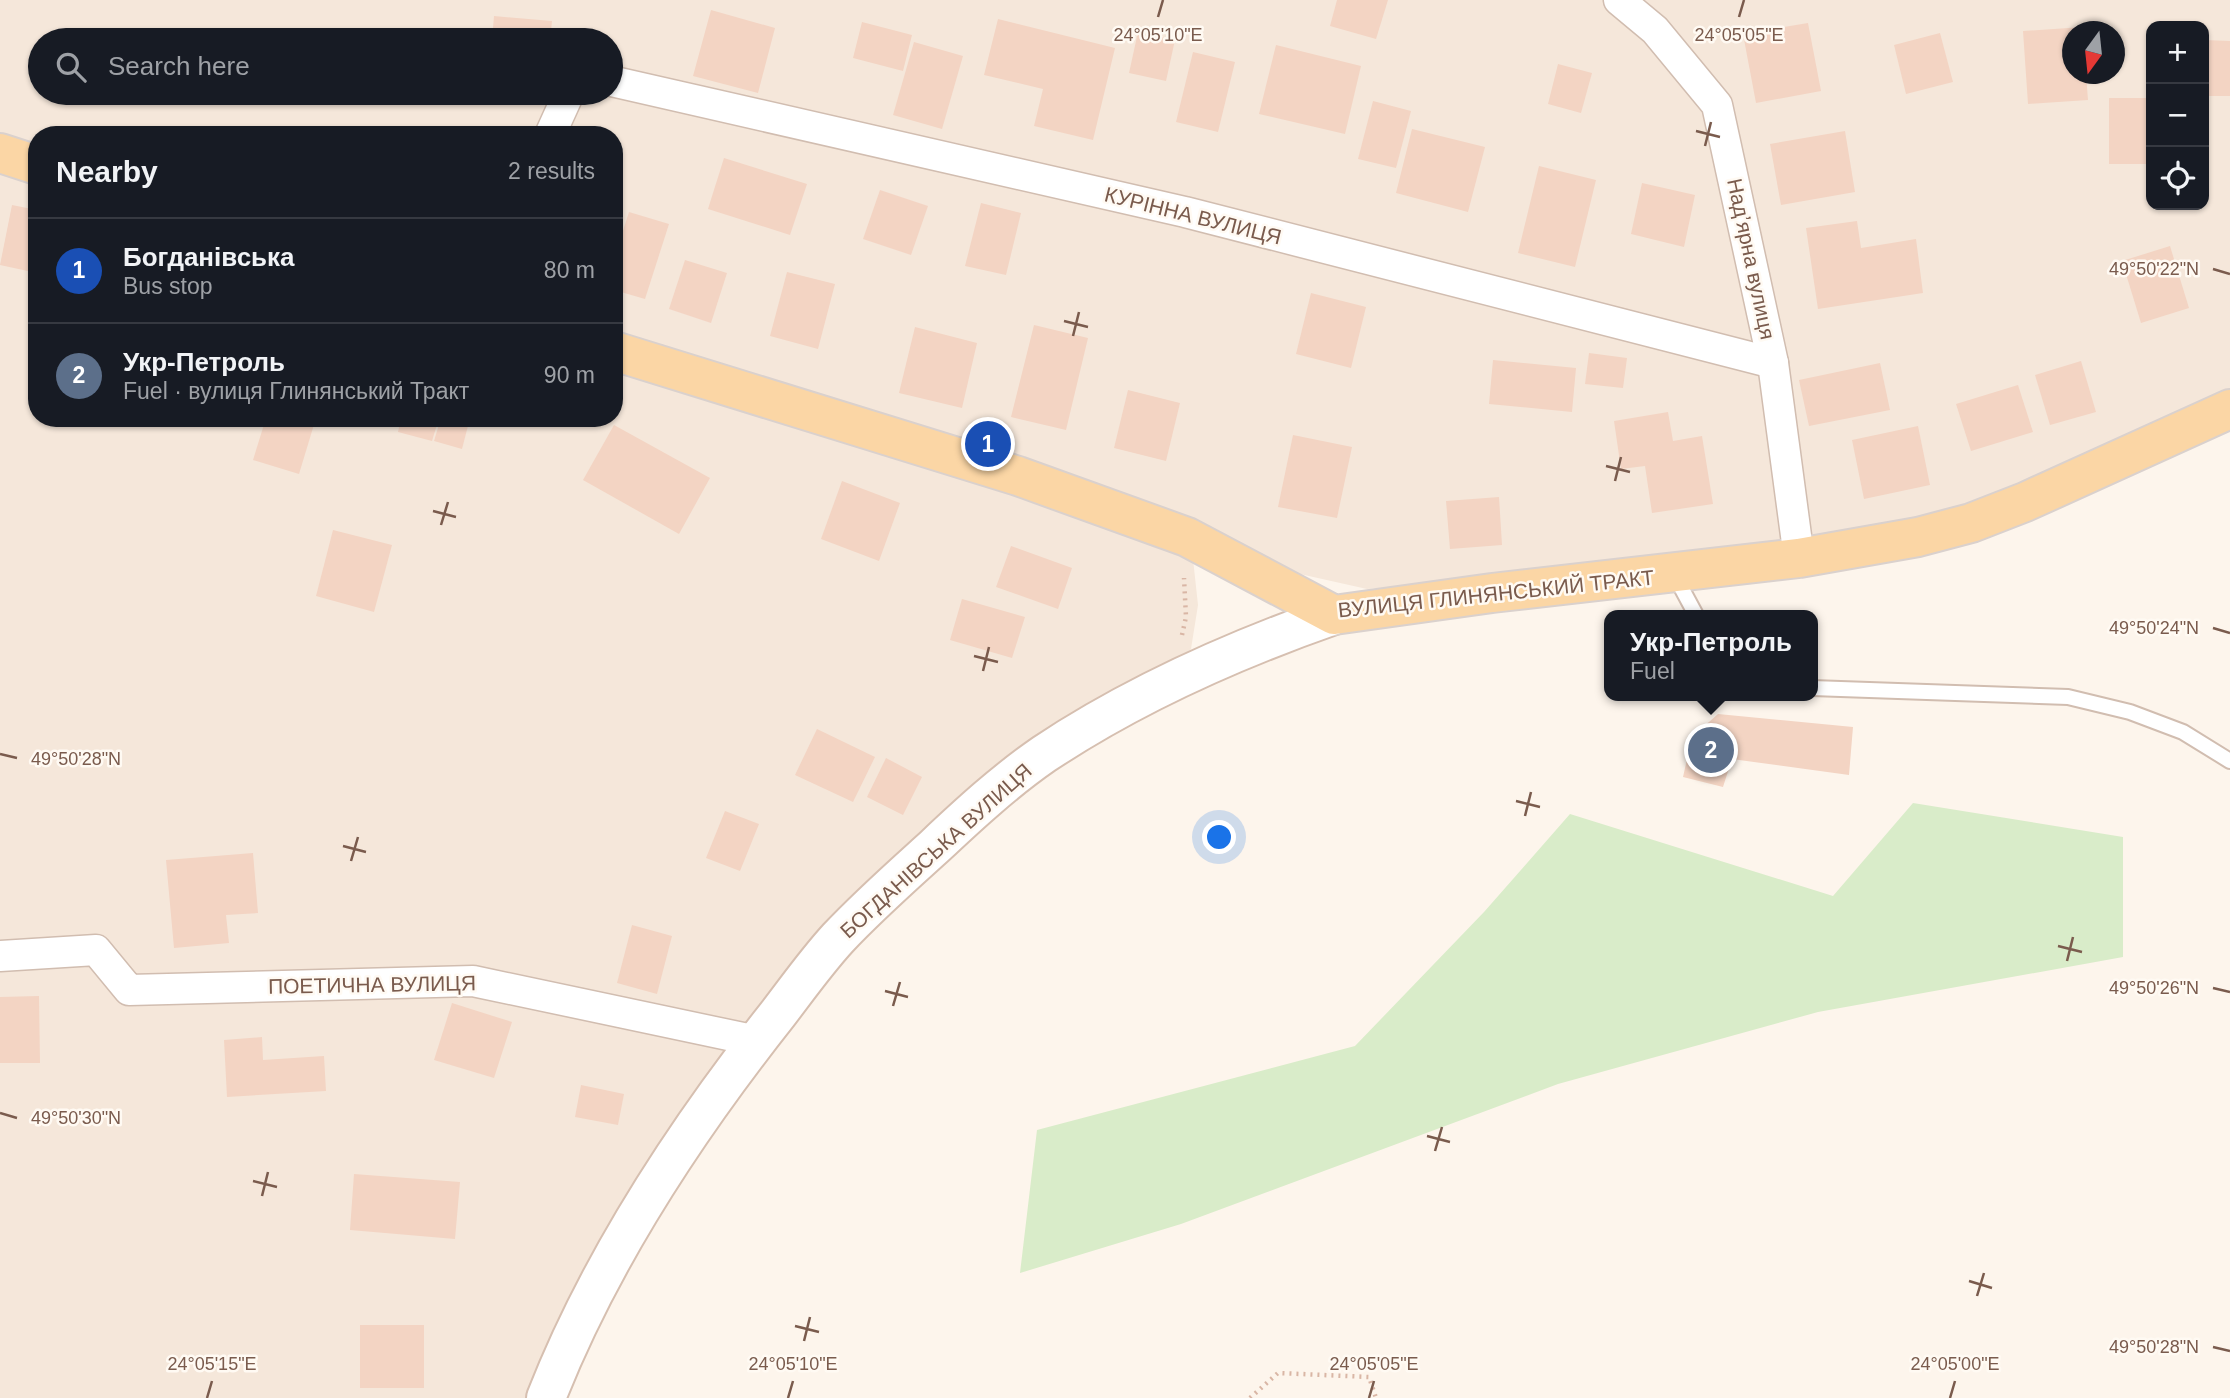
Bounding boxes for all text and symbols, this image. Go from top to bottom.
north arrow [2062,21,2125,84]
map controls [2146,21,2209,210]
button: + [2146,21,2209,84]
text: 24°05'10"E [1113,25,1203,45]
text: 24°05'05"E [1694,25,1784,45]
search box [28,28,623,105]
icon: search [52,48,90,86]
text: Search here [108,51,250,81]
button: − [2146,84,2209,147]
button: locate [2146,147,2209,210]
text: Nearby [56,155,158,188]
text: 2 results [508,158,595,184]
street label: Надʼярна вулиця [1723,176,1780,342]
street label: КУРІННА ВУЛИЦЯ [1102,182,1284,249]
text: Богданівська [123,242,295,272]
text: 1 [73,257,85,283]
text: 80 m [544,257,595,283]
text: 49°50'22"N [2109,259,2199,279]
text: Bus stop [123,273,213,299]
text: Укр-Петроль [123,347,285,377]
text: 2 [73,362,85,388]
text: 90 m [544,362,595,388]
text: Fuel · вулиця Глинянський Тракт [123,378,469,404]
pin: 1 [965,418,1011,470]
street label: ВУЛИЦЯ ГЛИНЯНСЬКИЙ ТРАКТ [1337,565,1655,622]
popup [1604,610,1818,701]
text: 49°50'24"N [2109,618,2199,638]
text: Укр-Петроль [1630,627,1792,657]
text: Fuel [1630,658,1675,684]
pin: 2 [1688,724,1734,776]
text: 49°50'28"N [31,749,121,769]
street label: БОГДАНІВСЬКА ВУЛИЦЯ [835,759,1036,942]
your location [1202,820,1236,854]
street label: ПОЕТИЧНА ВУЛИЦЯ [268,971,476,998]
text: 49°50'26"N [2109,978,2199,998]
text: 49°50'30"N [31,1108,121,1128]
text: 49°50'28"N [2109,1337,2199,1357]
text: 24°05'15"E [167,1354,257,1374]
text: 24°05'10"E [748,1354,838,1374]
text: 24°05'05"E [1329,1354,1419,1374]
text: 24°05'00"E [1910,1354,2000,1374]

